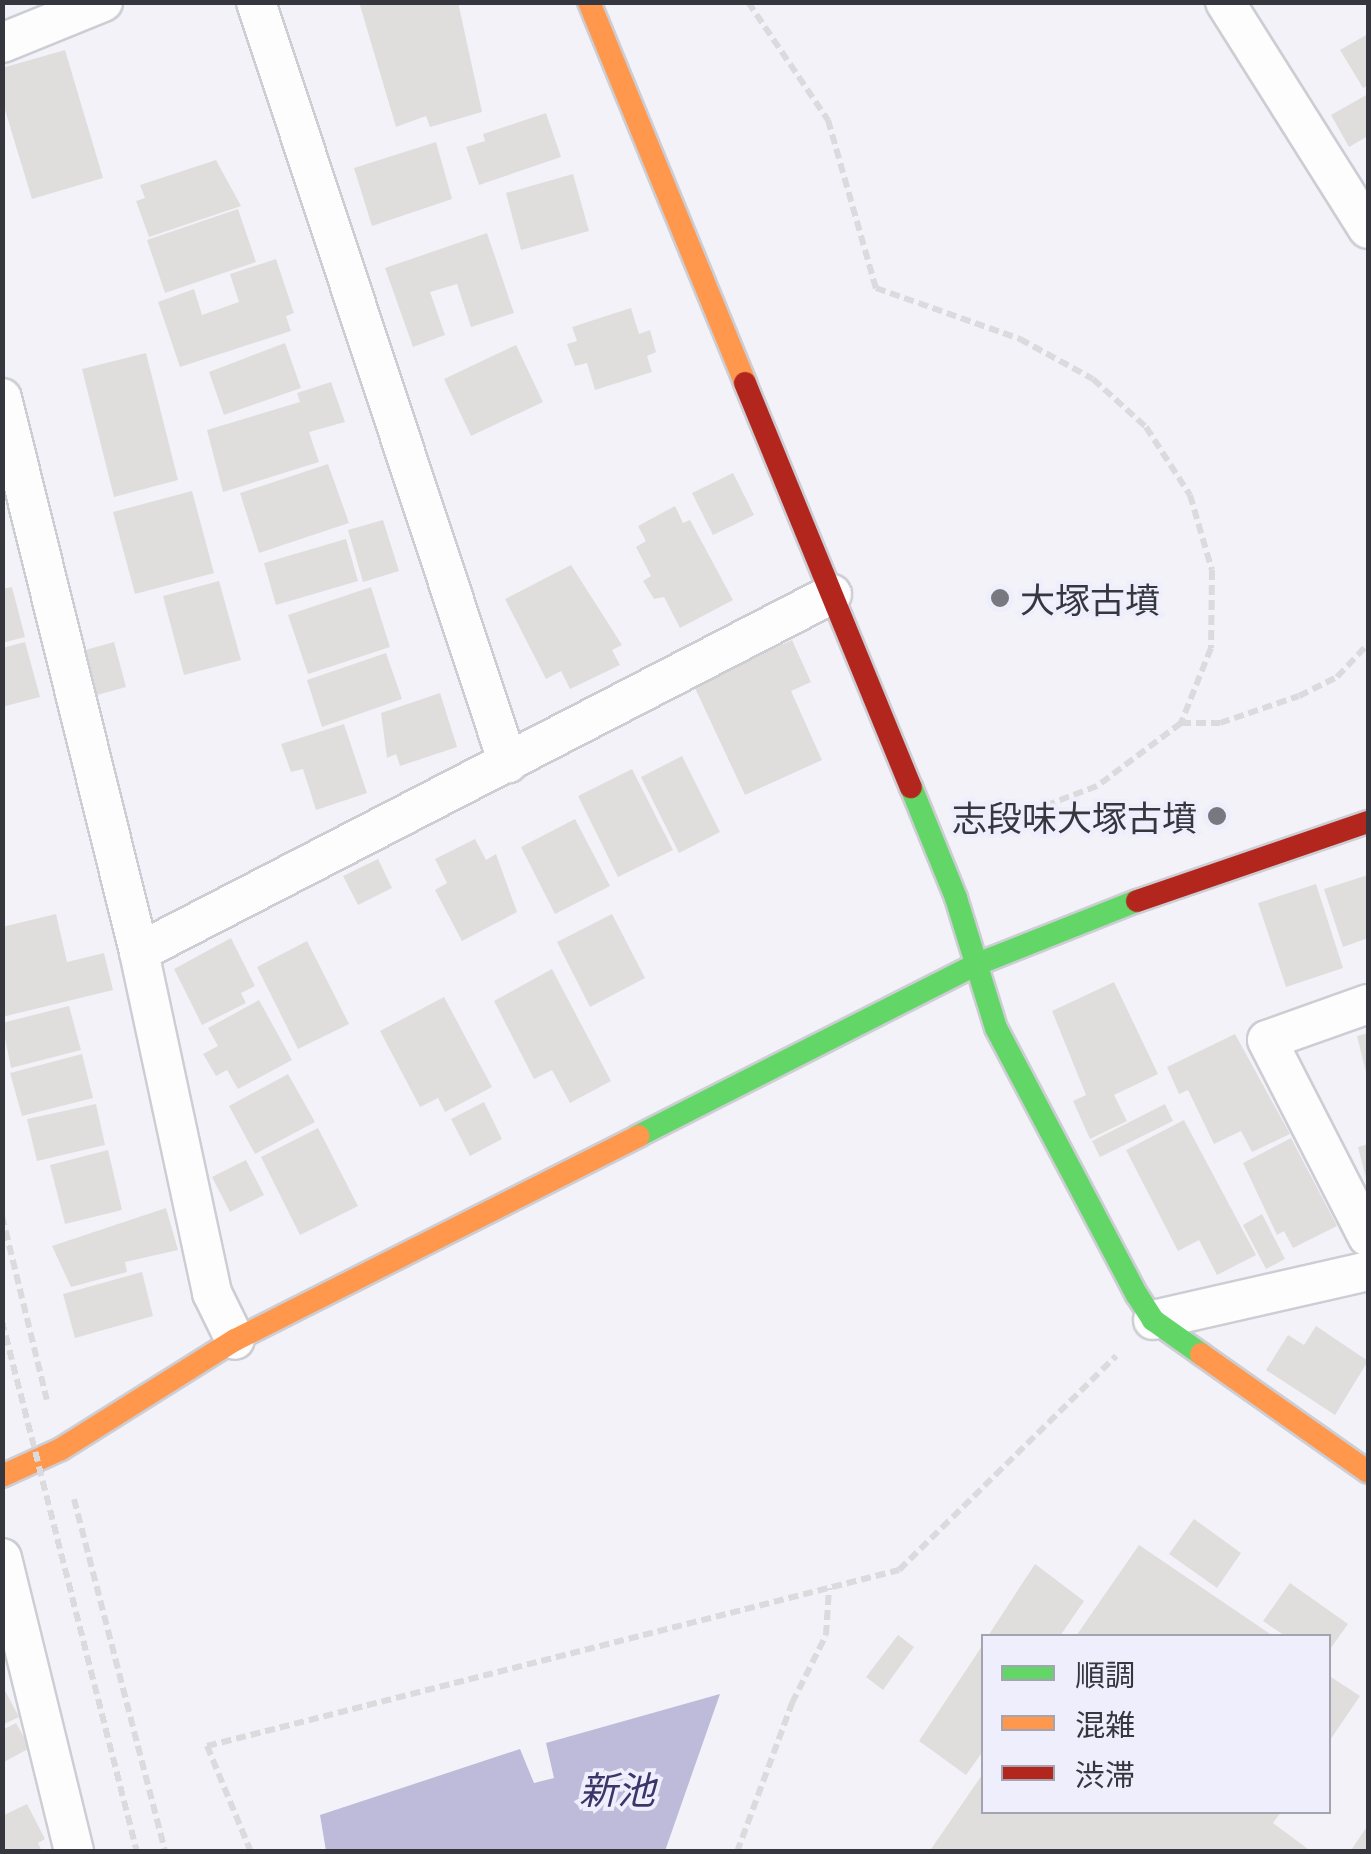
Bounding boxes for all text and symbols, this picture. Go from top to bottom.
place label: 大塚古墳 [1020,577,1160,619]
marker: 大塚古墳 [989,587,1011,609]
place label: 志段味大塚古墳 [952,795,1197,837]
marker: 志段味大塚古墳 [1206,805,1228,827]
legend [981,1634,1331,1814]
text: 順調 [1075,1651,1135,1695]
text: 混雑 [1075,1701,1135,1745]
text: 渋滞 [1075,1751,1135,1795]
water label: 新池 [579,1765,655,1811]

